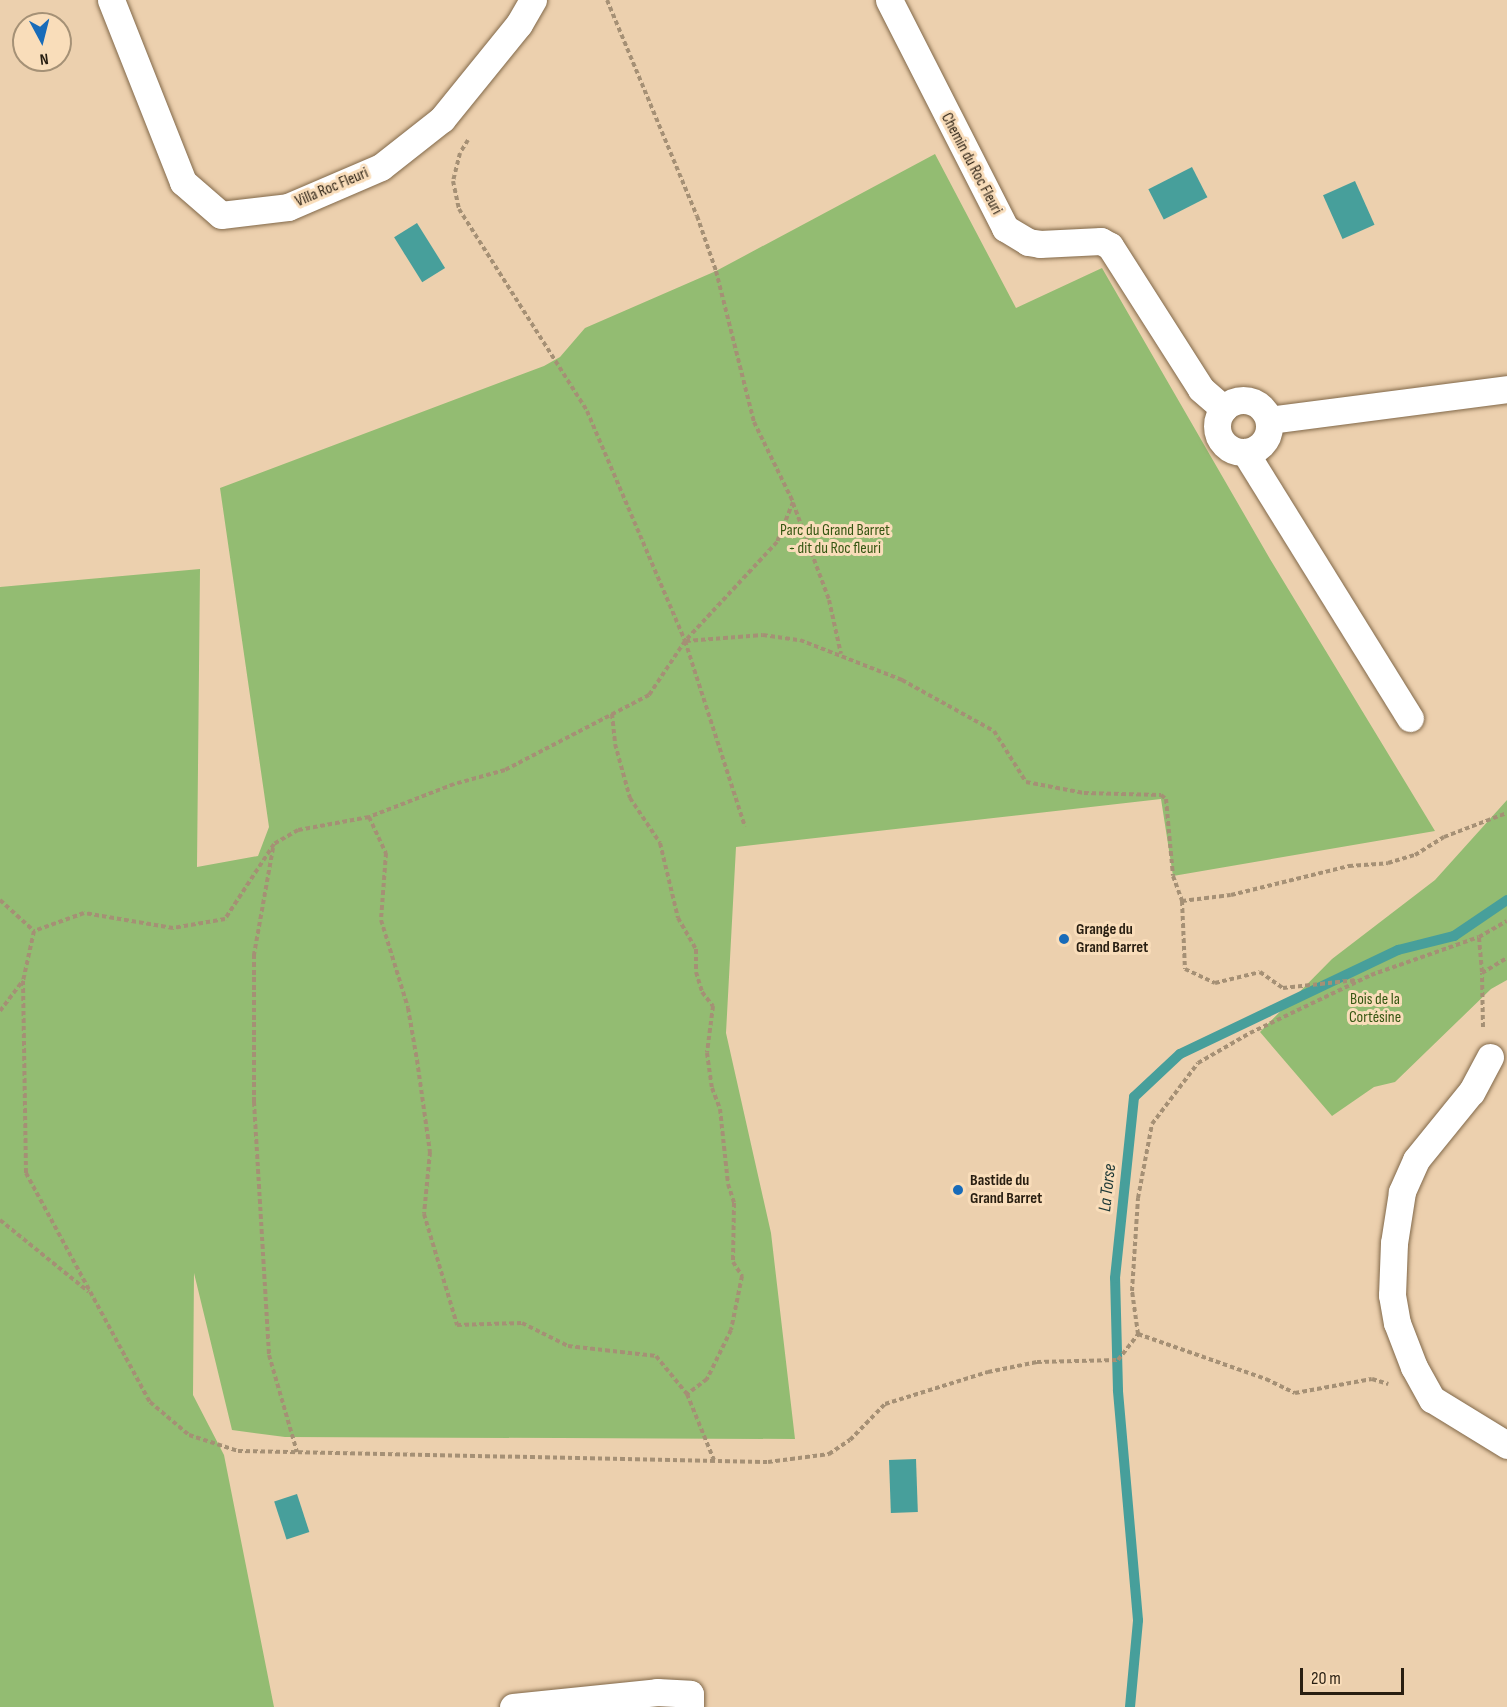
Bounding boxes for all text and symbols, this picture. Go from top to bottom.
north arrow [12,12,72,72]
text: N [39,48,49,68]
street label: Chemin du Roc Fleuri [936,110,1006,218]
street label: Villa Roc Fleuri [293,164,371,212]
park label: Parc du Grand Barret - dit du Roc fleuri [780,521,890,559]
place label: Grange du Grand Barret [1076,920,1148,958]
marker: Grange du Grand Barret [1057,932,1071,946]
park label: Bois de la Cortésine [1349,990,1401,1028]
water label: La Torse [1095,1163,1121,1213]
place label: Bastide du Grand Barret [970,1171,1042,1209]
marker: Bastide du Grand Barret [951,1183,965,1197]
scale bar [1303,1656,1406,1694]
text: 20 m [1311,1668,1341,1689]

